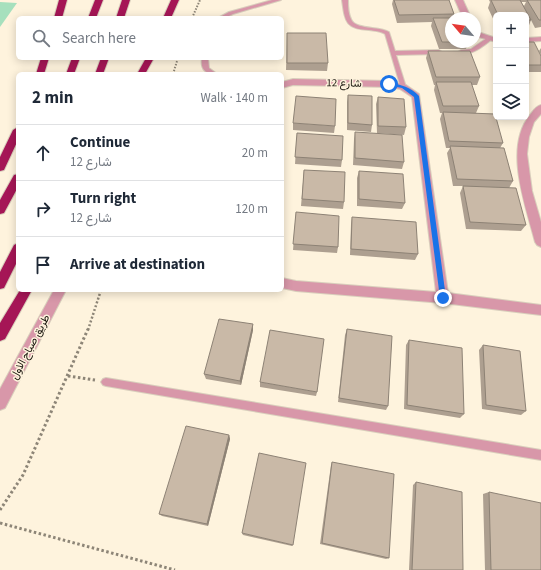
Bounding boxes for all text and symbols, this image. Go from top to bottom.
north arrow [445,12,481,48]
map controls [493,12,529,120]
button: + [493,12,529,48]
search box [16,16,284,60]
icon: search [30,27,52,49]
text: Search here [62,28,136,49]
button: − [493,48,529,84]
street label: شارع 12 [326,75,362,91]
route start [380,75,398,93]
button: layers [493,84,529,120]
text: 2 min [32,86,73,110]
text: Walk · 140 m [200,89,268,107]
text: Continue [70,132,130,153]
icon: ahead [32,142,54,164]
text: 20 m [242,144,268,162]
text: شارع 12 [70,153,112,171]
text: Turn right [70,188,136,209]
icon: right [32,198,54,220]
text: 120 m [235,200,268,218]
text: شارع 12 [70,209,112,227]
icon: arrive [32,254,54,276]
text: Arrive at destination [70,254,205,275]
route end [434,289,452,307]
street label: طريق صباح الاول [7,312,53,382]

